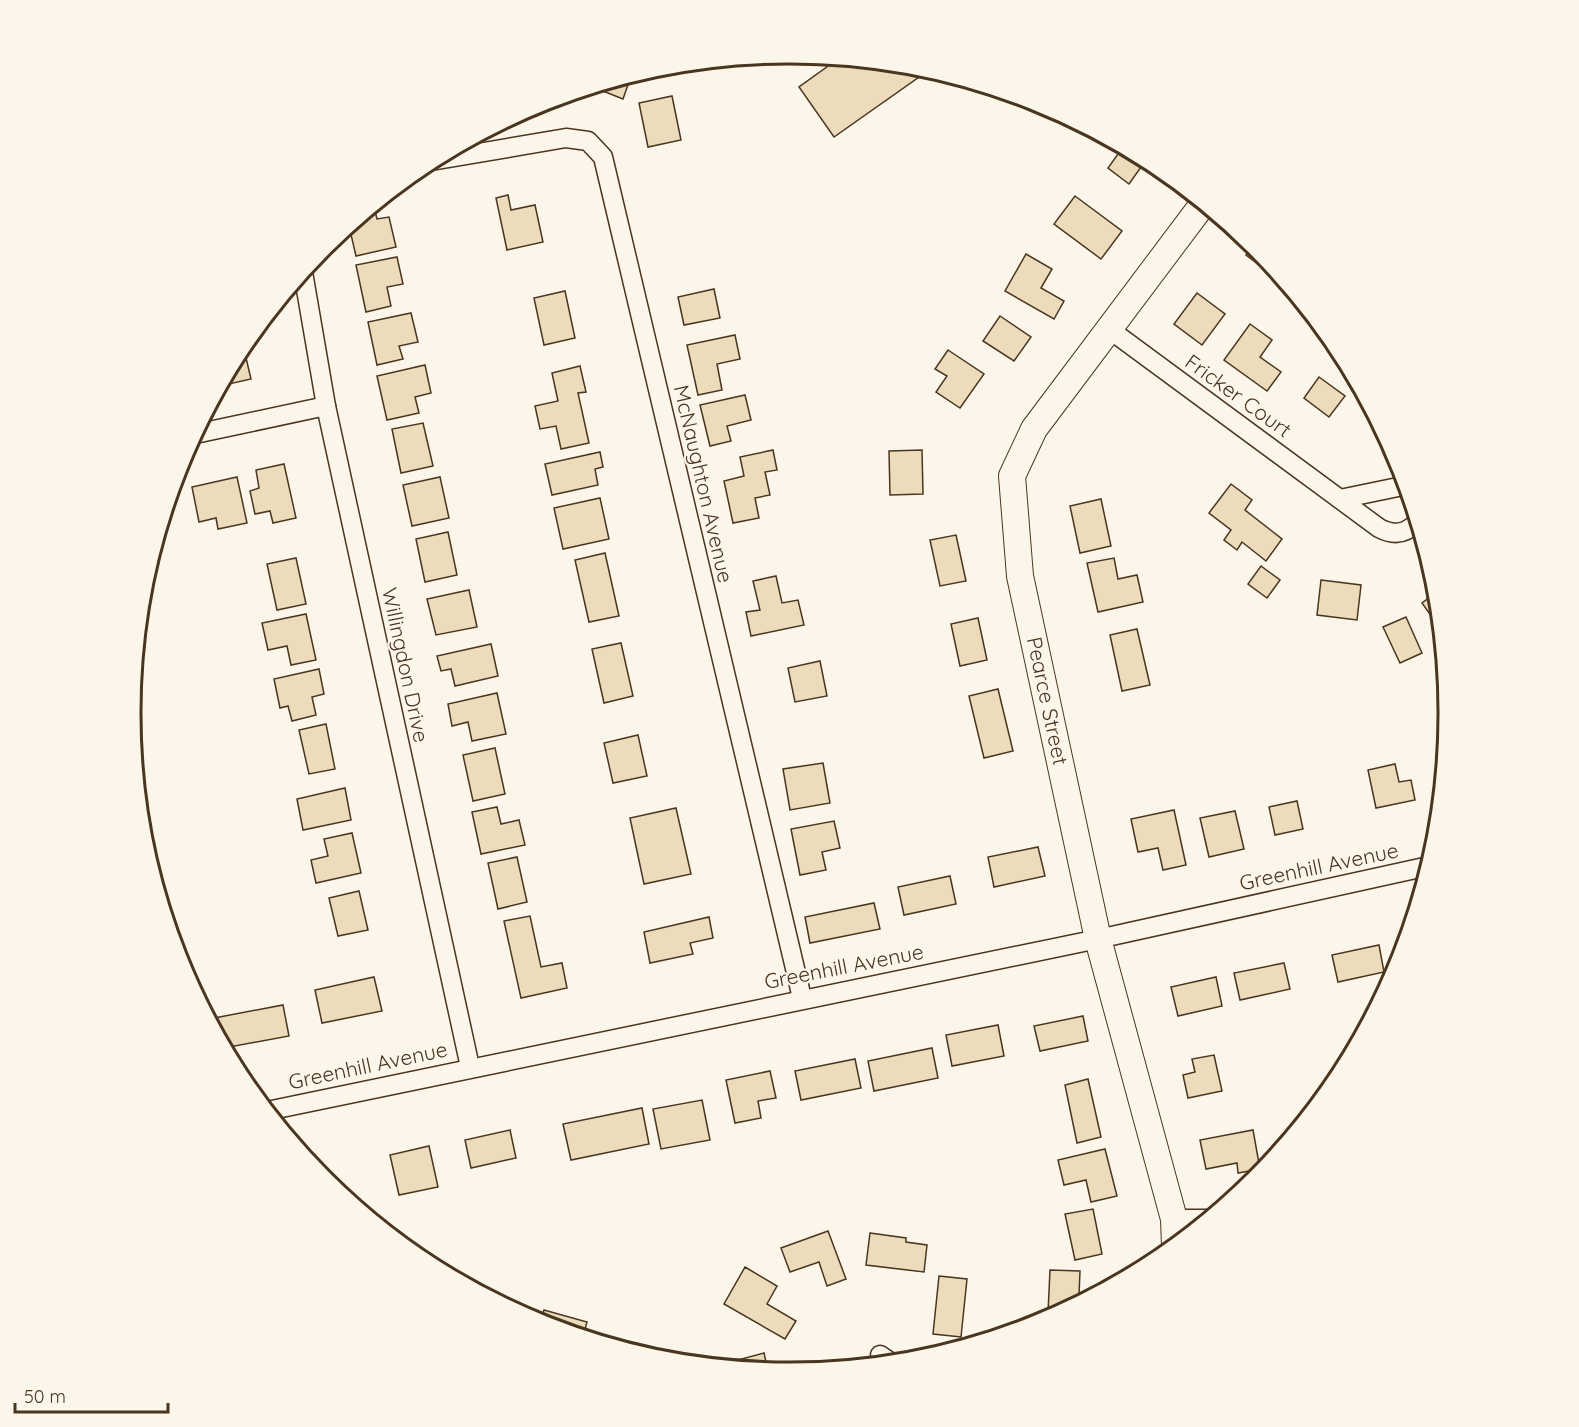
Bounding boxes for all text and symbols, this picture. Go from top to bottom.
street label: Fricker Court [1180,348,1297,442]
street label: McNaughton Avenue [669,382,739,585]
street label: Willingdon Drive [377,585,435,745]
street label: Pearce Street [1022,634,1074,767]
street label: Greenhill Avenue [1237,836,1401,896]
street label: Greenhill Avenue [762,938,926,994]
street label: Greenhill Avenue [286,1035,450,1095]
scale bar [15,1376,168,1414]
text: 50 m [24,1385,66,1408]

